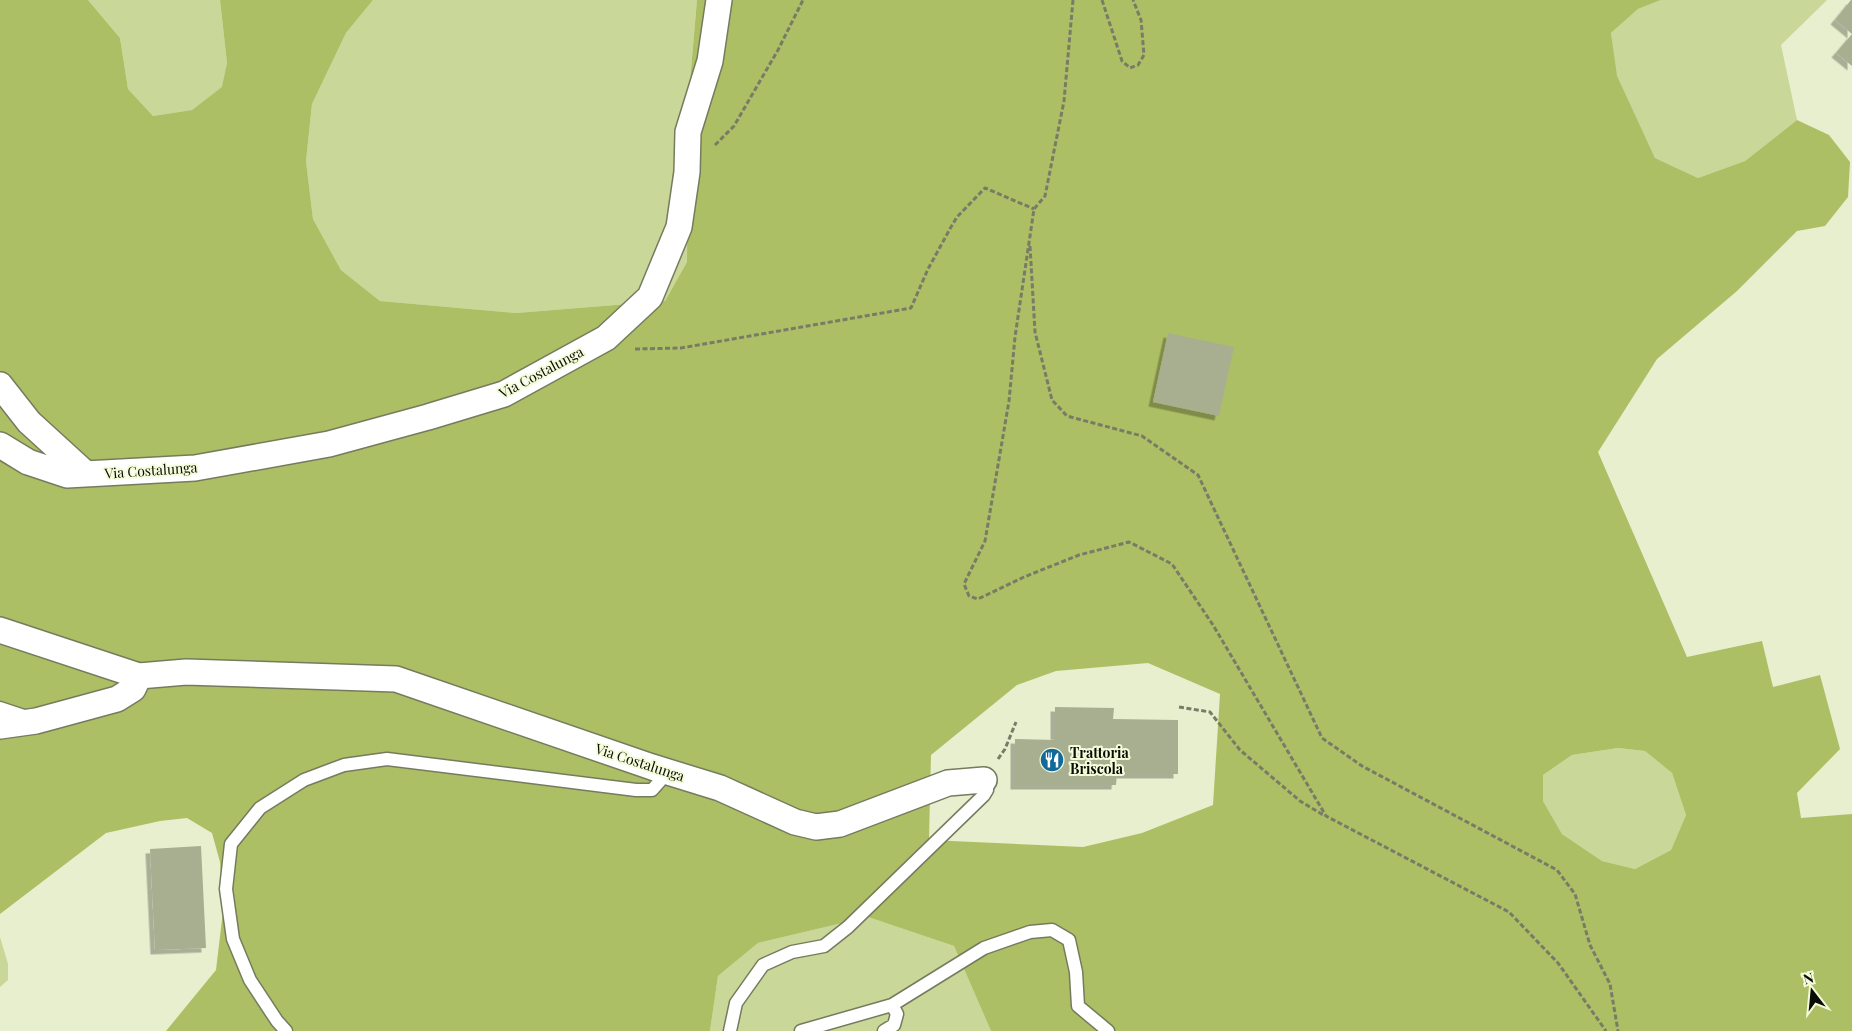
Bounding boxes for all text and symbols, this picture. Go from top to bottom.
street label: Via Costalunga [495,342,586,403]
street label: Via Costalunga [103,457,198,483]
street label: Via Costalunga [592,738,687,785]
place label: Trattoria Briscola [1070,743,1129,778]
restaurant icon: Trattoria Briscola [1039,747,1065,773]
north arrow [1787,966,1837,1016]
text: N [1801,967,1816,989]

